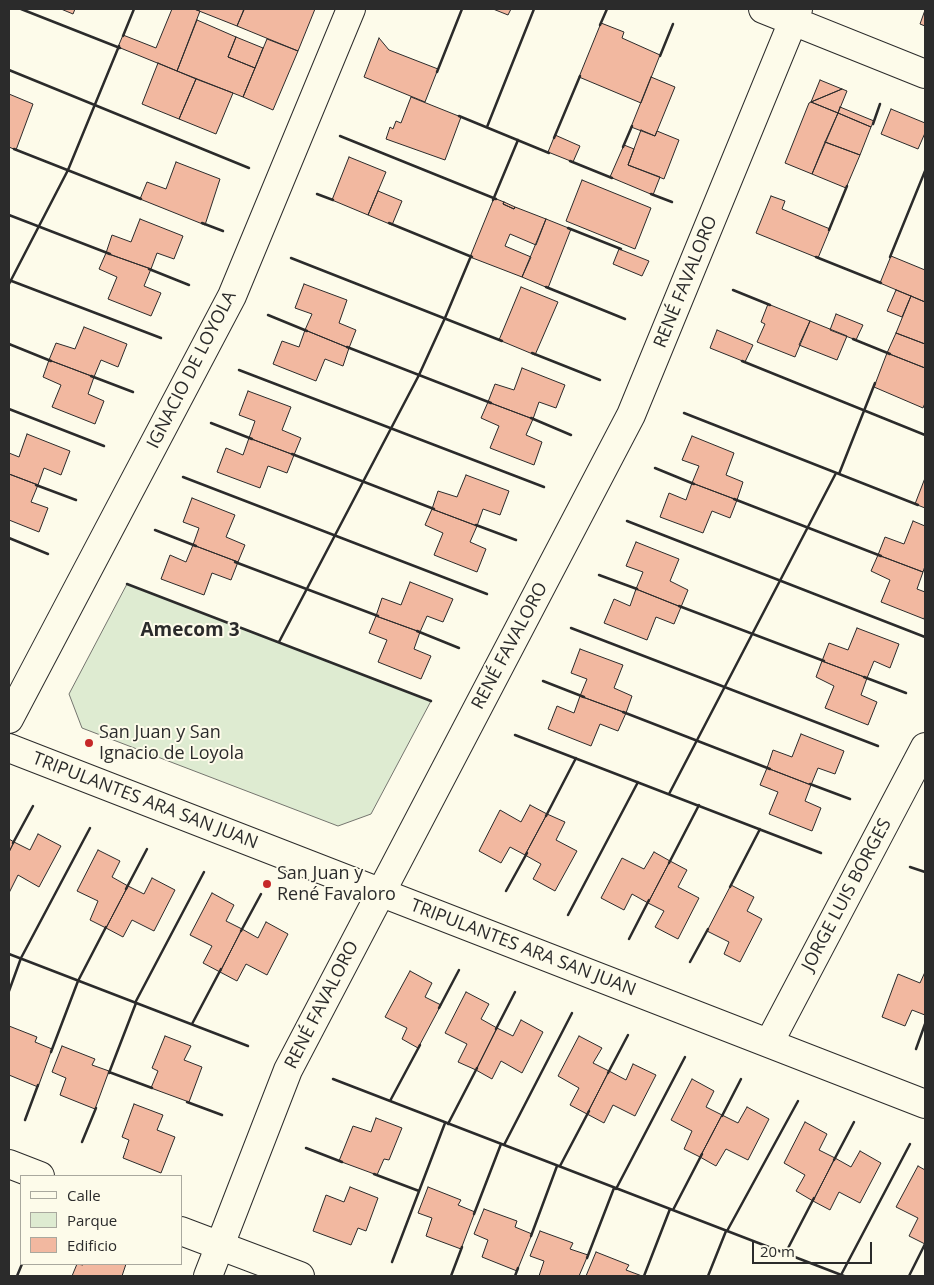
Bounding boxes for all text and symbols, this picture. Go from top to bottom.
street label: RENÉ FAVALORO [650,213,722,351]
street label: IGNACIO DE LOYOLA [143,288,241,452]
street label: RENÉ FAVALORO [467,579,553,713]
district label: Amecom 3 [141,620,239,642]
place label: San Juan y San Ignacio de Loyola [99,722,244,764]
marker: San Juan y San Ignacio de Loyola [83,737,95,749]
street label: TRIPULANTES ARA SAN JUAN [29,748,261,854]
street label: JORGE LUIS BORGES [798,815,896,975]
place label: San Juan y René Favaloro [277,863,396,906]
marker: San Juan y René Favaloro [261,878,273,890]
street label: TRIPULANTES ARA SAN JUAN [407,895,639,1001]
street label: RENÉ FAVALORO [280,937,364,1073]
legend [20,1175,182,1265]
text: Calle [67,1185,101,1205]
text: Parque [67,1210,117,1230]
scale bar [754,1232,874,1264]
text: Edificio [67,1235,117,1255]
text: 20 m [760,1241,795,1261]

